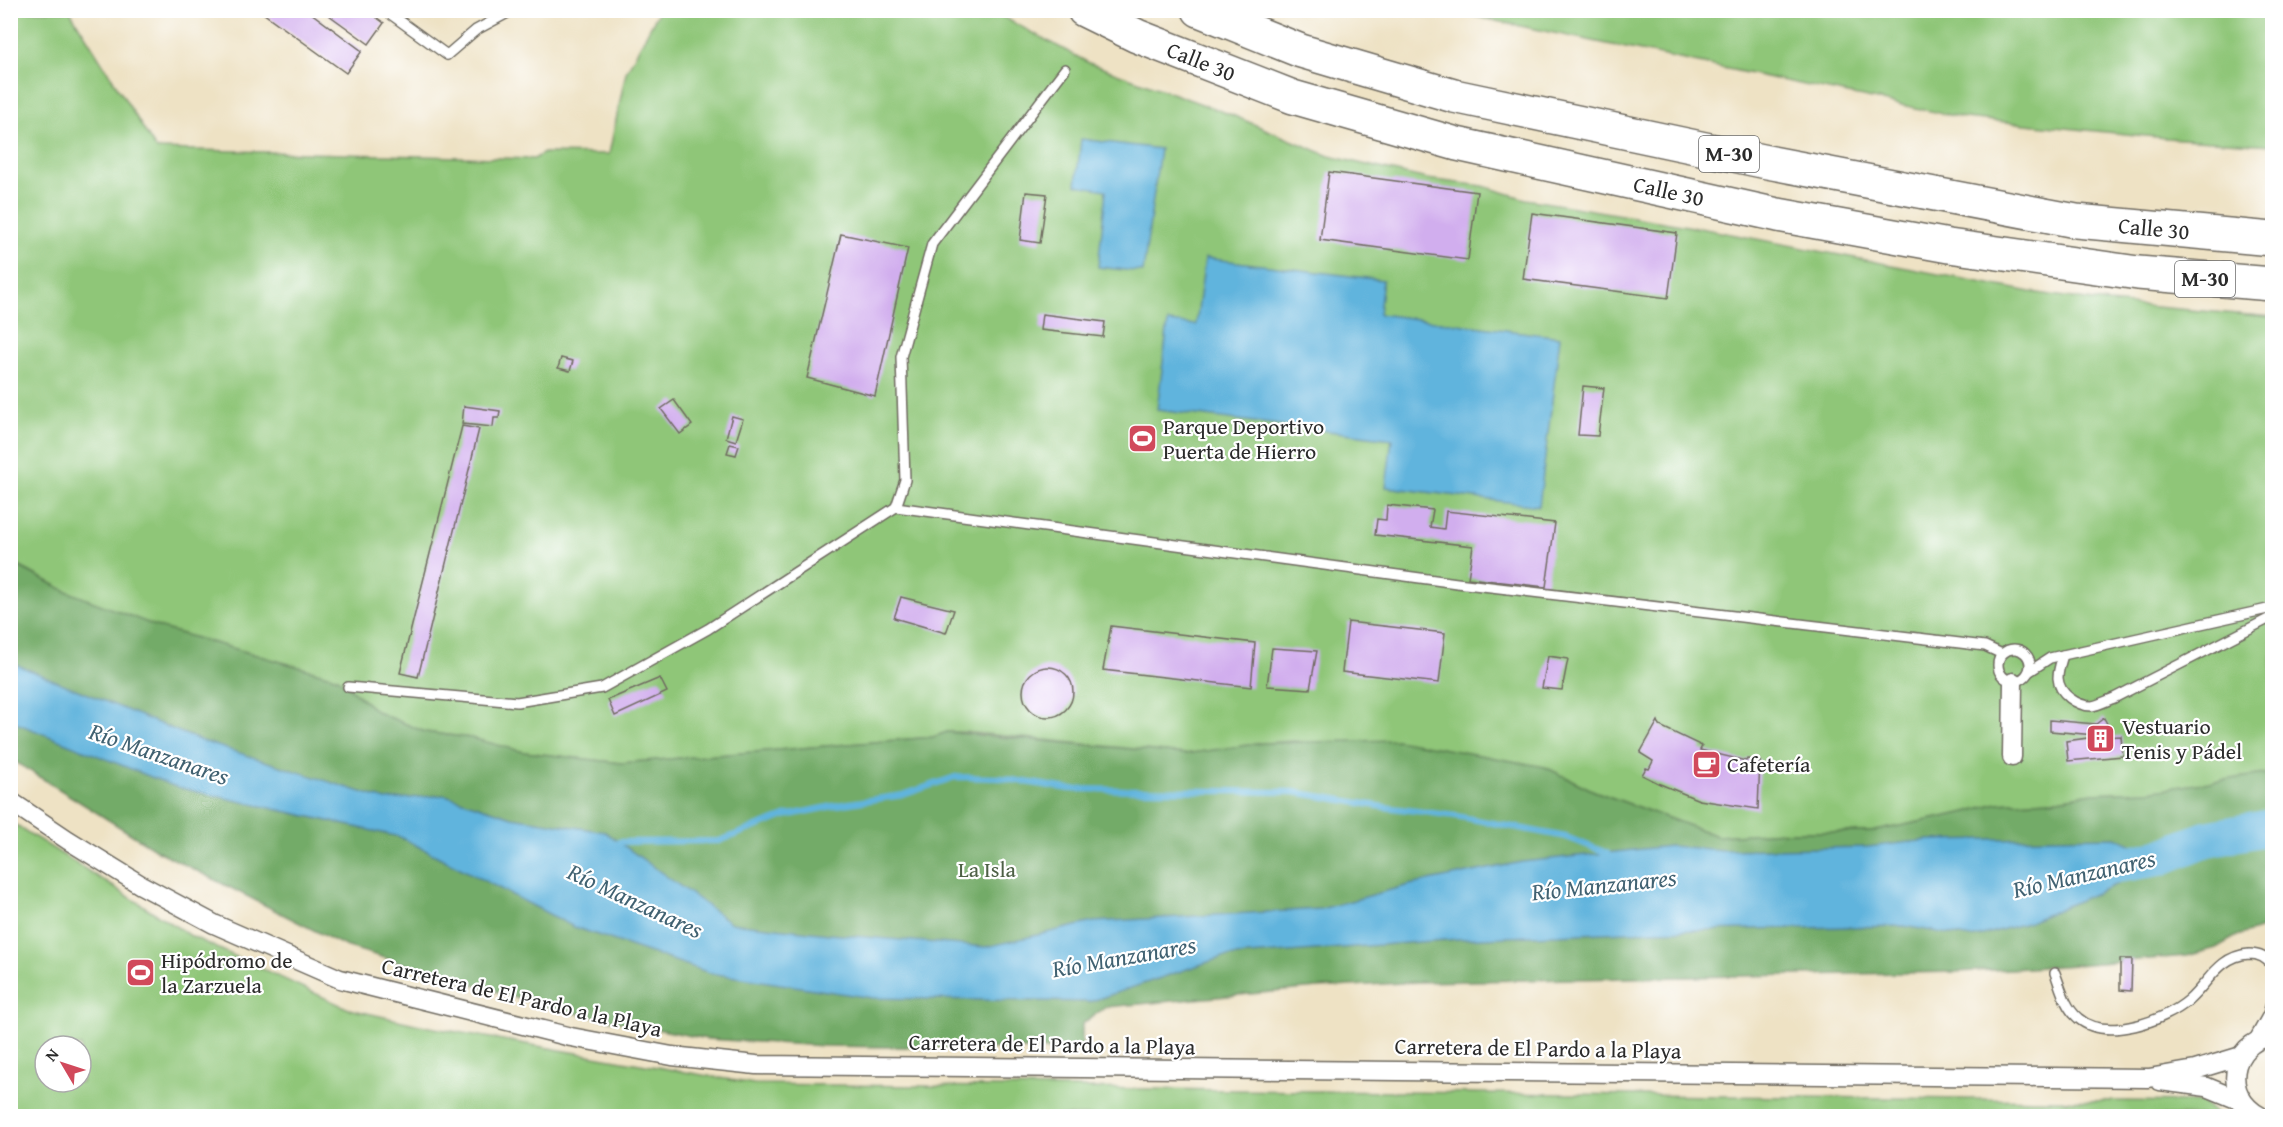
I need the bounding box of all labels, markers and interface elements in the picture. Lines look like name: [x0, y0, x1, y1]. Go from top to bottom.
street label: Calle 30: [1162, 33, 1240, 89]
road number: M-30: [1699, 136, 1759, 172]
street label: Calle 30: [1631, 168, 1707, 214]
street label: Calle 30: [2117, 209, 2191, 247]
road number: M-30: [2175, 261, 2235, 297]
place label: Parque Deportivo Puerta de Hierro: [1163, 410, 1324, 467]
sports icon: Parque Deportivo Puerta de Hierro: [1126, 423, 1158, 455]
place label: Vestuario Tenis y Pádel: [2122, 710, 2242, 767]
water label: Río Manzanares: [84, 713, 234, 794]
building icon: Vestuario Tenis y Pádel: [2085, 723, 2117, 755]
cafe icon: Cafetería: [1690, 748, 1722, 780]
place label: Cafetería: [1727, 748, 1811, 780]
water label: Río Manzanares: [2008, 840, 2159, 907]
park label: La Isla: [958, 853, 1017, 885]
water label: Río Manzanares: [561, 854, 709, 947]
water label: Río Manzanares: [1529, 859, 1678, 910]
water label: Río Manzanares: [1048, 927, 1199, 987]
place label: Hipódromo de la Zarzuela: [161, 944, 293, 1001]
street label: Carretera de El Pardo a la Playa: [379, 949, 666, 1045]
sports icon: Hipódromo de la Zarzuela: [124, 957, 156, 989]
street label: Carretera de El Pardo a la Playa: [908, 1026, 1196, 1063]
street label: Carretera de El Pardo a la Playa: [1394, 1030, 1682, 1067]
north arrow: [33, 1034, 93, 1094]
text: N: [39, 1043, 64, 1066]

